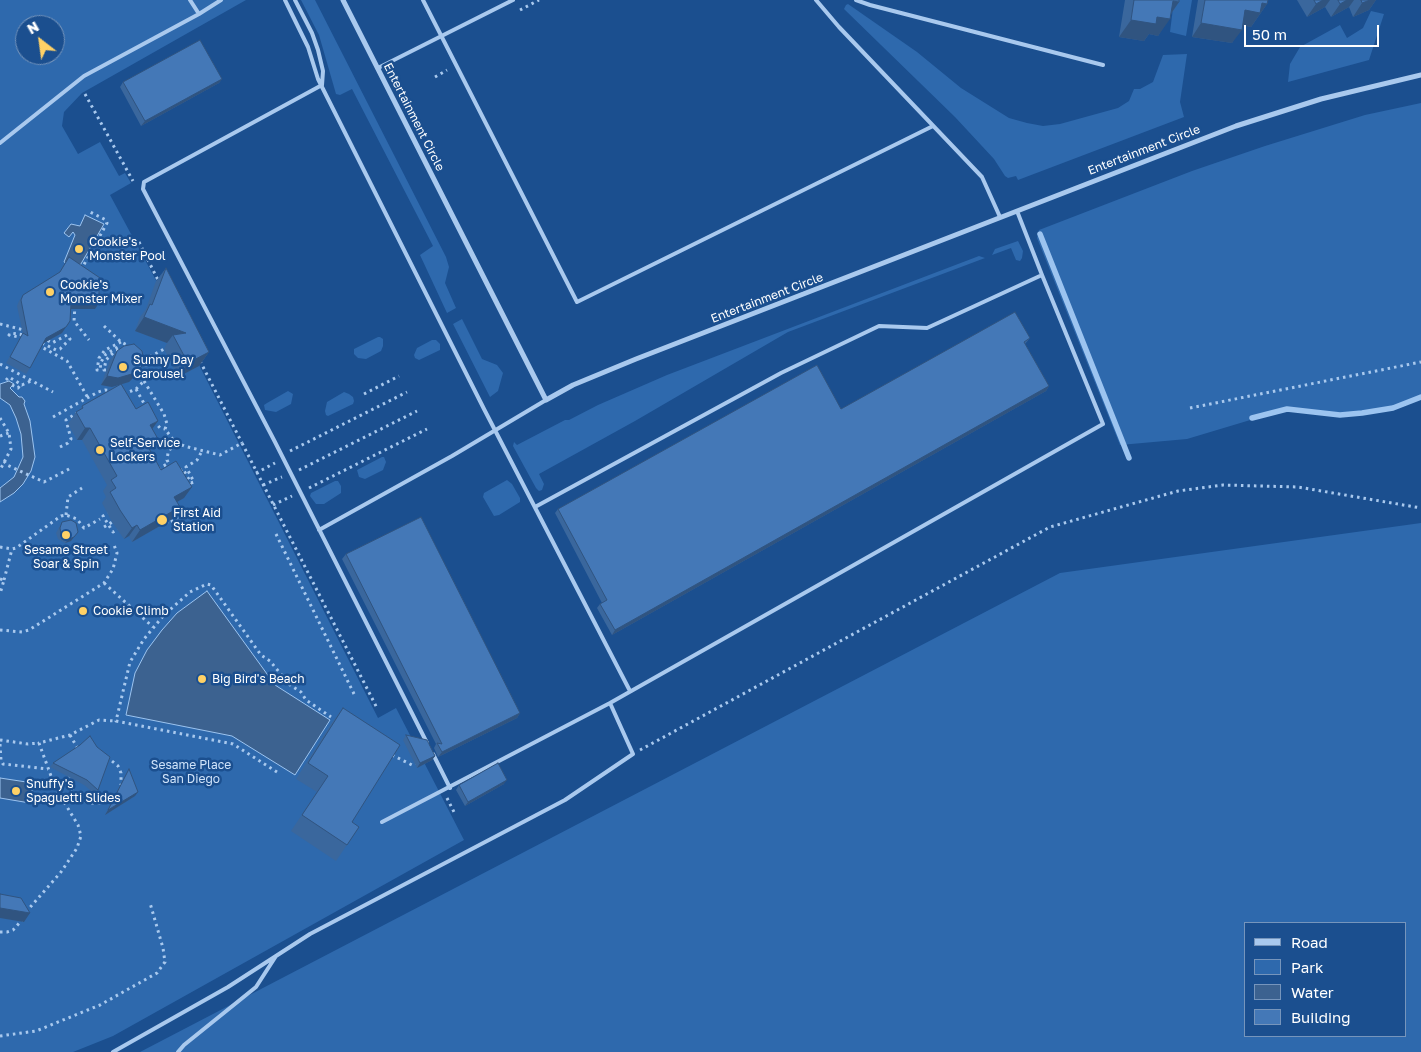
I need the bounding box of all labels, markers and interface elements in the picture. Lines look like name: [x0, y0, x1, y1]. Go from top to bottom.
north arrow: [15, 15, 65, 65]
scale bar: [1246, 15, 1381, 47]
text: N: [24, 17, 42, 37]
text: 50 m: [1252, 25, 1287, 43]
street label: Entertainment Circle: [381, 61, 447, 173]
street label: Entertainment Circle: [1086, 122, 1202, 178]
place label: Cookie's Monster Pool: [89, 235, 166, 263]
marker: Cookie's Monster Pool: [73, 243, 85, 255]
street label: Entertainment Circle: [709, 270, 825, 326]
place label: Cookie's Monster Mixer: [60, 278, 142, 306]
marker: Cookie's Monster Mixer: [44, 286, 56, 298]
place label: Sunny Day Carousel: [133, 353, 194, 381]
marker: Sunny Day Carousel: [117, 361, 129, 373]
place label: Self-Service Lockers: [110, 436, 180, 464]
marker: Self-Service Lockers: [94, 444, 106, 456]
place label: First Aid Station: [173, 506, 221, 534]
marker: First Aid Station: [155, 513, 169, 527]
marker: Sesame Street Soar & Spin: [60, 529, 72, 541]
place label: Sesame Street Soar & Spin: [24, 543, 108, 571]
place label: Cookie Climb: [93, 604, 169, 618]
marker: Cookie Climb: [77, 605, 89, 617]
place label: Big Bird's Beach: [212, 672, 305, 686]
marker: Big Bird's Beach: [196, 673, 208, 685]
park label: Sesame Place San Diego: [151, 758, 231, 786]
place label: Snuffy's Spaguetti Slides: [26, 777, 121, 805]
marker: Snuffy's Spaguetti Slides: [10, 785, 22, 797]
legend: [1244, 922, 1406, 1037]
text: Road: [1291, 933, 1328, 951]
text: Park: [1291, 958, 1323, 976]
text: Water: [1291, 983, 1334, 1001]
text: Building: [1291, 1008, 1351, 1026]

